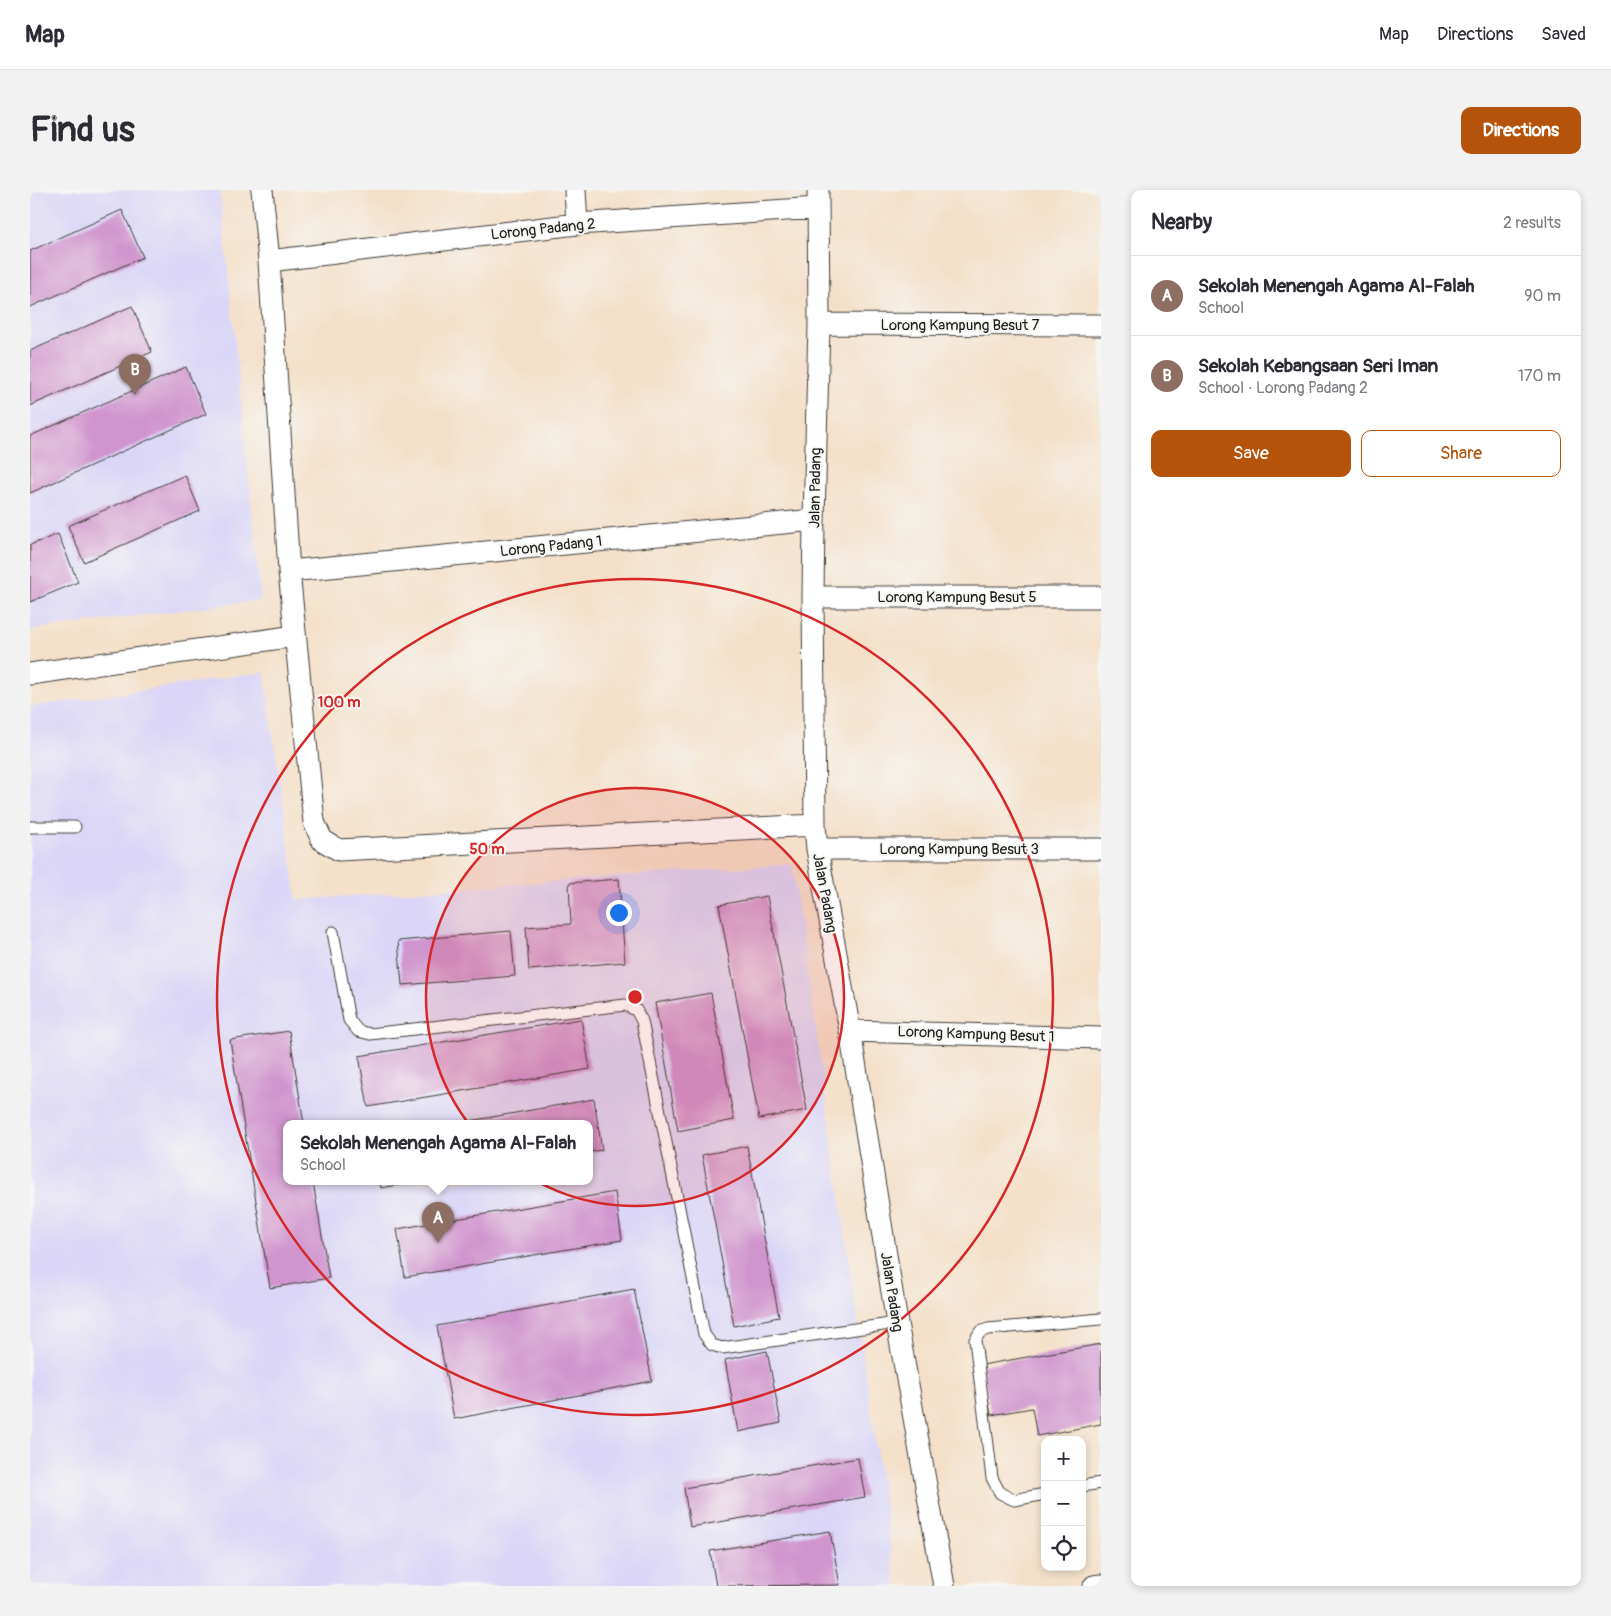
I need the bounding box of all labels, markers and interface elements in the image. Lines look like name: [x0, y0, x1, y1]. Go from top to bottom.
text: Map: [25, 20, 65, 49]
text: Map: [1379, 23, 1409, 46]
text: Directions: [1437, 23, 1513, 46]
text: Saved: [1541, 23, 1586, 46]
button: Directions: [1461, 107, 1581, 154]
text: Find us: [30, 108, 135, 152]
text: Nearby: [1151, 209, 1212, 236]
text: 2 results: [1503, 213, 1561, 233]
street label: Lorong Padang 2: [490, 215, 596, 244]
text: Sekolah Menengah Agama Al-Falah: [1198, 274, 1474, 298]
text: A: [1162, 286, 1172, 306]
text: 90 m: [1524, 286, 1561, 306]
text: School: [1198, 298, 1244, 318]
street label: Lorong Kampung Besut 7: [880, 316, 1040, 335]
pin: B: [119, 354, 151, 395]
text: Sekolah Kebangsaan Seri Iman: [1198, 354, 1438, 378]
text: B: [1162, 366, 1172, 386]
text: 170 m: [1518, 366, 1561, 386]
text: School · Lorong Padang 2: [1198, 378, 1368, 398]
button: Save: [1151, 430, 1351, 477]
button: Share: [1361, 430, 1561, 477]
street label: Jalan Padang: [805, 448, 826, 528]
street label: Lorong Padang 1: [499, 532, 603, 561]
street label: Lorong Kampung Besut 5: [877, 588, 1037, 607]
text: 100 m: [318, 693, 360, 712]
text: 50 m: [470, 840, 504, 859]
street label: Lorong Kampung Besut 3: [879, 840, 1039, 859]
street label: Jalan Padang: [808, 852, 841, 934]
your location: [606, 900, 632, 926]
centre of rings: [626, 988, 644, 1006]
street label: Lorong Kampung Besut 1: [897, 1022, 1055, 1047]
popup: [283, 1120, 593, 1185]
text: Sekolah Menengah Agama Al-Falah: [300, 1131, 576, 1155]
text: School: [300, 1155, 346, 1175]
pin: A: [422, 1202, 454, 1243]
street label: Jalan Padang: [876, 1251, 907, 1333]
map controls: [1041, 1436, 1086, 1571]
button: +: [1041, 1436, 1086, 1481]
button: −: [1041, 1481, 1086, 1526]
button: locate: [1041, 1526, 1086, 1571]

